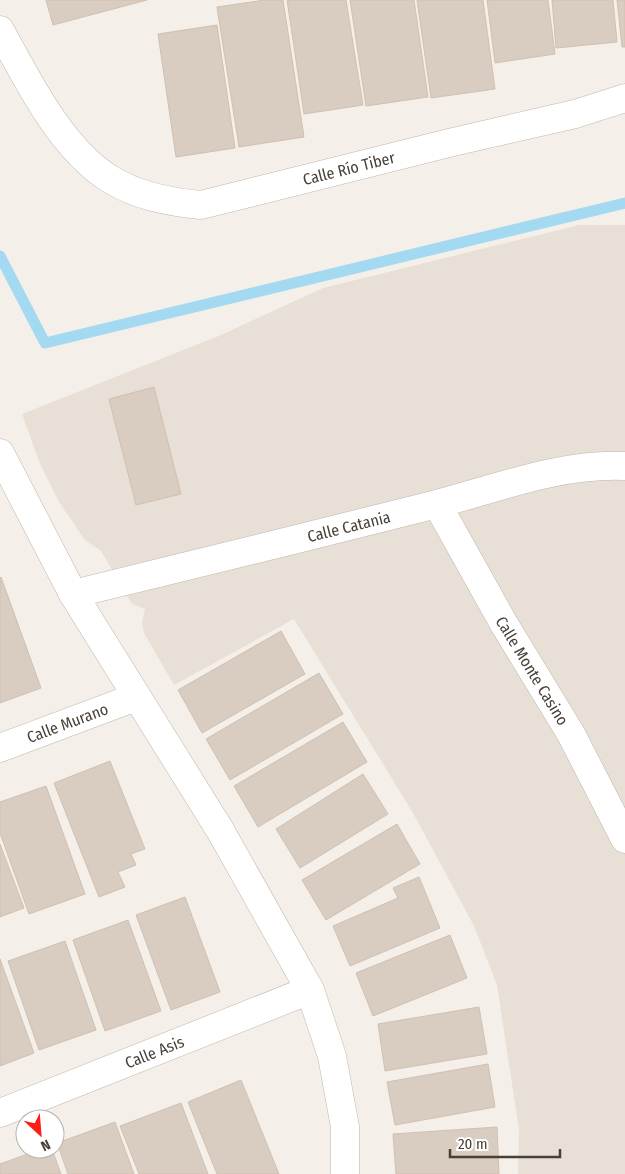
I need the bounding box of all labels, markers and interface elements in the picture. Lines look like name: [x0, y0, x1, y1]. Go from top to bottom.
street label: Calle Río Tiber: [301, 148, 397, 189]
street label: Calle Catania: [305, 507, 393, 546]
street label: Calle Monte Casino: [492, 613, 572, 729]
street label: Calle Murano: [24, 699, 111, 747]
street label: Calle Asis: [122, 1032, 187, 1072]
north arrow: [15, 1109, 65, 1159]
scale bar: [450, 1126, 560, 1158]
text: 20 m: [458, 1135, 488, 1153]
text: N: [38, 1136, 53, 1155]

